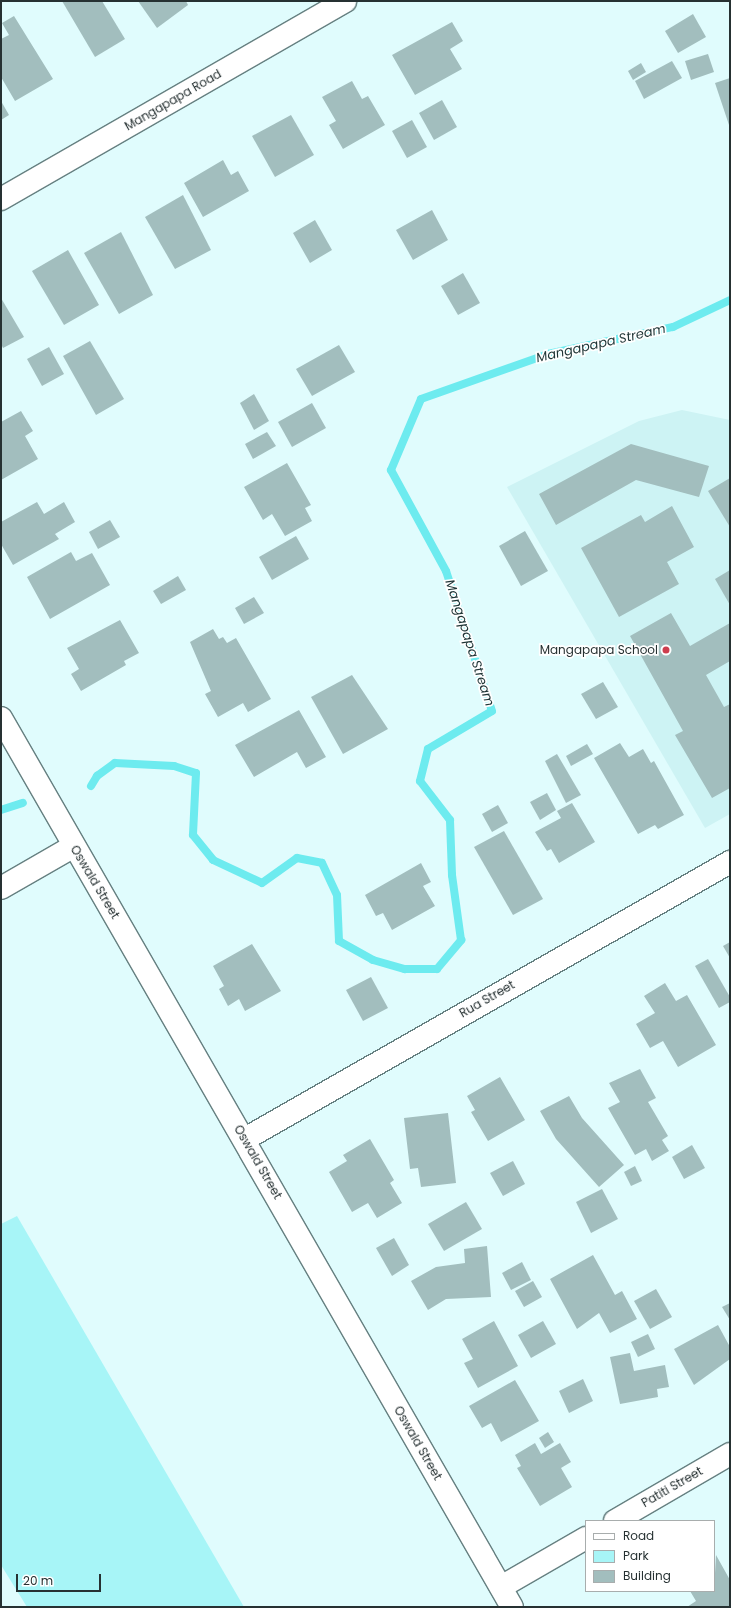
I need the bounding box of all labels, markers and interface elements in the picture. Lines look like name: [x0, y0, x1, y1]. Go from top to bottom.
street label: Mangapapa Road: [122, 66, 224, 134]
water label: Mangapapa Stream: [535, 322, 667, 366]
water label: Mangapapa Stream: [441, 578, 497, 708]
place label: Mangapapa School: [540, 643, 658, 657]
marker: Mangapapa School: [661, 645, 671, 655]
street label: Oswald Street: [67, 843, 123, 921]
street label: Rua Street: [457, 977, 517, 1021]
street label: Oswald Street: [231, 1122, 285, 1202]
street label: Oswald Street: [391, 1403, 445, 1483]
street label: Patiti Street: [639, 1464, 705, 1510]
legend: [585, 1520, 715, 1592]
text: Road: [623, 1527, 654, 1544]
text: Park: [623, 1547, 649, 1564]
scale bar: [18, 1566, 103, 1592]
text: Building: [623, 1567, 671, 1584]
text: 20 m: [23, 1572, 53, 1589]

